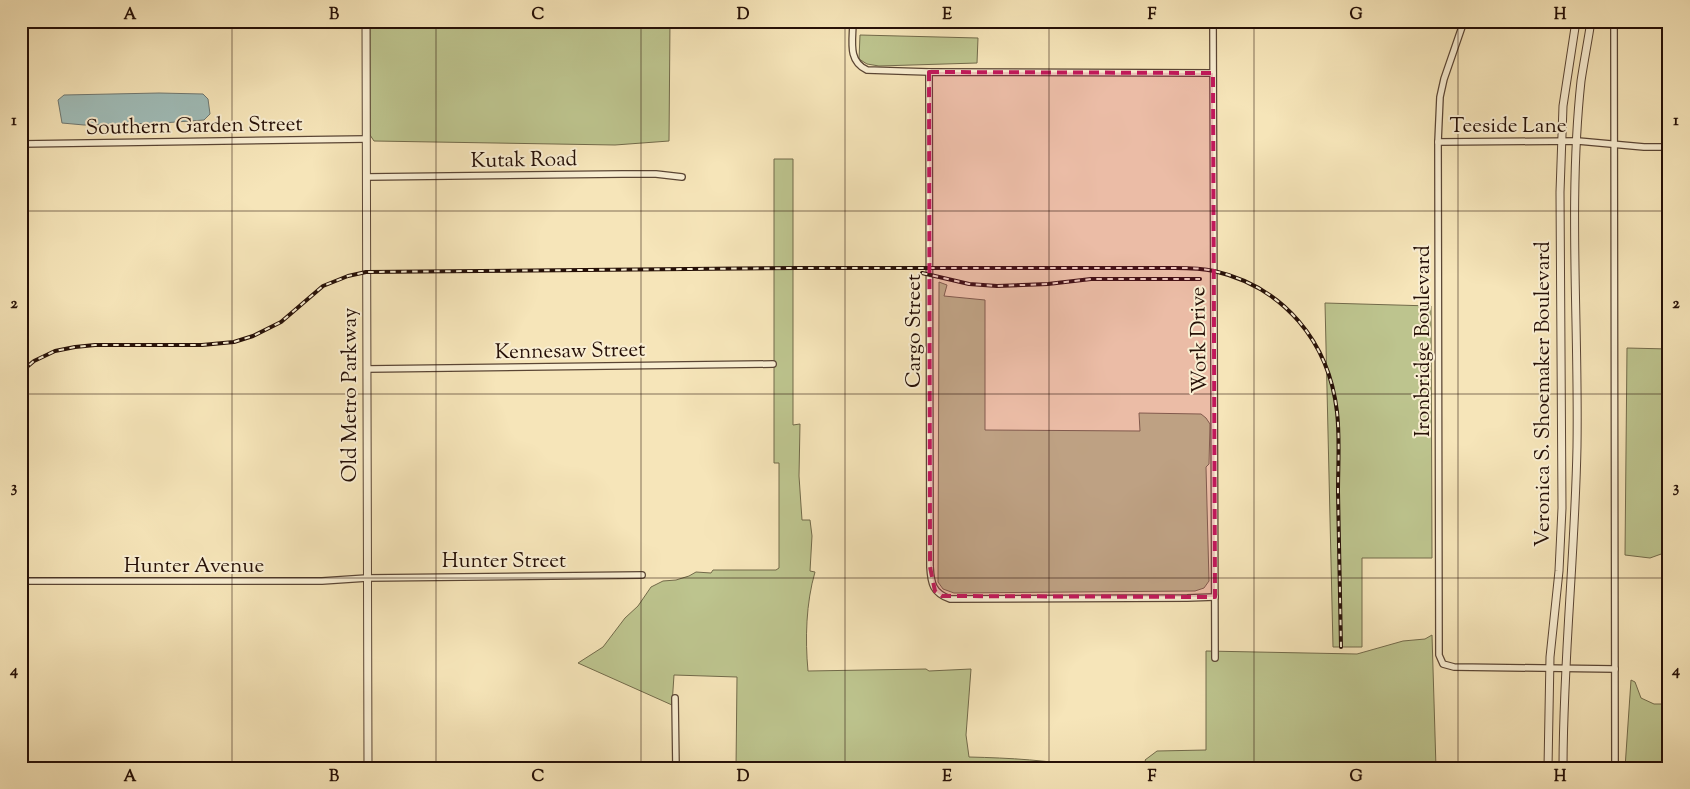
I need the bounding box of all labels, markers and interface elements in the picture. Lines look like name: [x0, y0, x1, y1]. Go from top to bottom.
text: A: [124, 4, 137, 27]
text: B: [329, 4, 339, 27]
text: C: [532, 4, 545, 27]
text: D: [737, 4, 750, 27]
text: E: [942, 4, 952, 27]
text: F: [1148, 4, 1157, 27]
text: G: [1349, 4, 1363, 27]
text: H: [1554, 4, 1567, 27]
text: 1: [11, 110, 17, 133]
street label: Southern Garden Street: [85, 110, 303, 144]
text: 1: [1673, 110, 1679, 133]
street label: Teeside Lane: [1450, 112, 1566, 142]
street label: Kutak Road: [470, 145, 578, 177]
street label: Veronica S. Shoemaker Boulevard: [1529, 241, 1559, 547]
street label: Ironbridge Boulevard: [1409, 245, 1439, 437]
street label: Cargo Street: [900, 274, 930, 388]
street label: Work Drive: [1184, 286, 1216, 394]
text: 2: [10, 293, 18, 316]
text: 2: [1672, 293, 1680, 316]
street label: Old Metro Parkway: [336, 307, 366, 482]
street label: Kennesaw Street: [495, 336, 646, 368]
text: 3: [11, 477, 18, 500]
text: 3: [1673, 477, 1680, 500]
street label: Hunter Street: [442, 547, 566, 577]
street label: Hunter Avenue: [124, 552, 264, 582]
text: 4: [9, 660, 18, 683]
text: 4: [1671, 660, 1680, 683]
text: A: [124, 766, 137, 789]
text: B: [329, 766, 339, 789]
text: C: [532, 766, 545, 789]
text: D: [737, 766, 750, 789]
text: E: [942, 766, 952, 789]
text: F: [1148, 766, 1157, 789]
text: G: [1349, 766, 1363, 789]
text: H: [1554, 766, 1567, 789]

